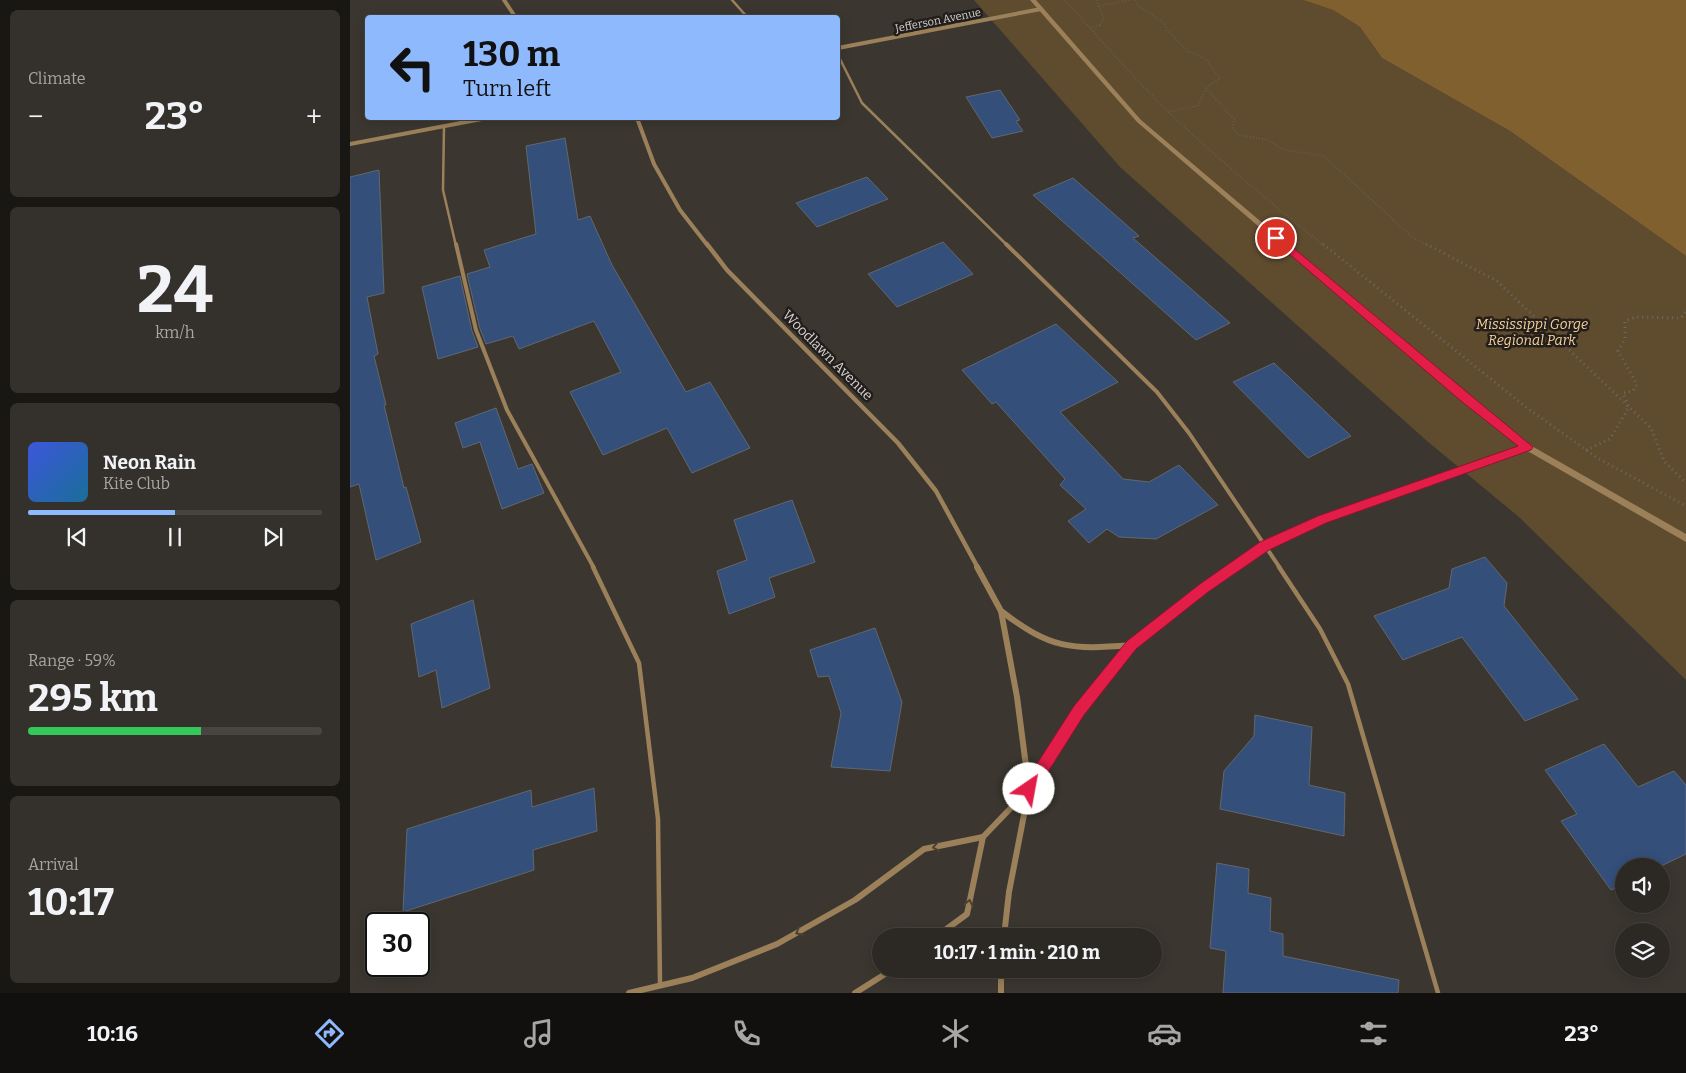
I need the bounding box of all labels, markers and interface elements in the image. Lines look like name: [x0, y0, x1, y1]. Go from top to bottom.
street label: Jefferson Avenue: [893, 6, 982, 35]
text: 130 m: [463, 33, 560, 75]
icon: left: [380, 35, 445, 100]
text: Climate: [28, 69, 86, 88]
text: Turn left: [463, 75, 551, 102]
text: 23°: [145, 93, 205, 139]
text: −: [28, 100, 43, 133]
text: +: [306, 100, 322, 133]
pin: [1255, 217, 1297, 259]
icon: arrive: [1262, 224, 1290, 252]
text: 24: [137, 251, 213, 329]
street label: Woodlawn Avenue: [779, 307, 876, 404]
park label: Mississippi Gorge Regional Park: [1476, 316, 1588, 349]
text: km/h: [155, 323, 195, 342]
text: Neon Rain: [103, 451, 196, 474]
text: Kite Club: [103, 474, 170, 493]
icon: previous: [63, 523, 91, 551]
icon: pause: [161, 523, 189, 551]
icon: next: [259, 523, 287, 551]
text: Range · 59%: [28, 651, 116, 670]
text: 295 km: [28, 675, 158, 721]
position arrow: [1002, 762, 1054, 814]
one-way arrow: [931, 841, 940, 851]
text: Arrival: [28, 855, 79, 874]
map controls: [1615, 858, 1670, 978]
button: sound: [1615, 858, 1670, 913]
text: 10:17: [28, 879, 114, 925]
one-way arrow: [964, 898, 974, 907]
speed limit sign: 30: [365, 912, 430, 977]
button: layers: [1615, 923, 1670, 978]
one-way arrow: [795, 926, 804, 936]
text: 10:17 · 1 min · 210 m: [934, 941, 1100, 964]
icon: directions: [312, 1016, 347, 1051]
icon: music: [521, 1016, 556, 1051]
icon: phone: [729, 1016, 764, 1051]
icon: climate: [938, 1016, 973, 1051]
icon: car: [1147, 1016, 1182, 1051]
icon: filters: [1356, 1016, 1391, 1051]
text: 10:16: [87, 1020, 138, 1047]
text: 23°: [1564, 1020, 1599, 1047]

